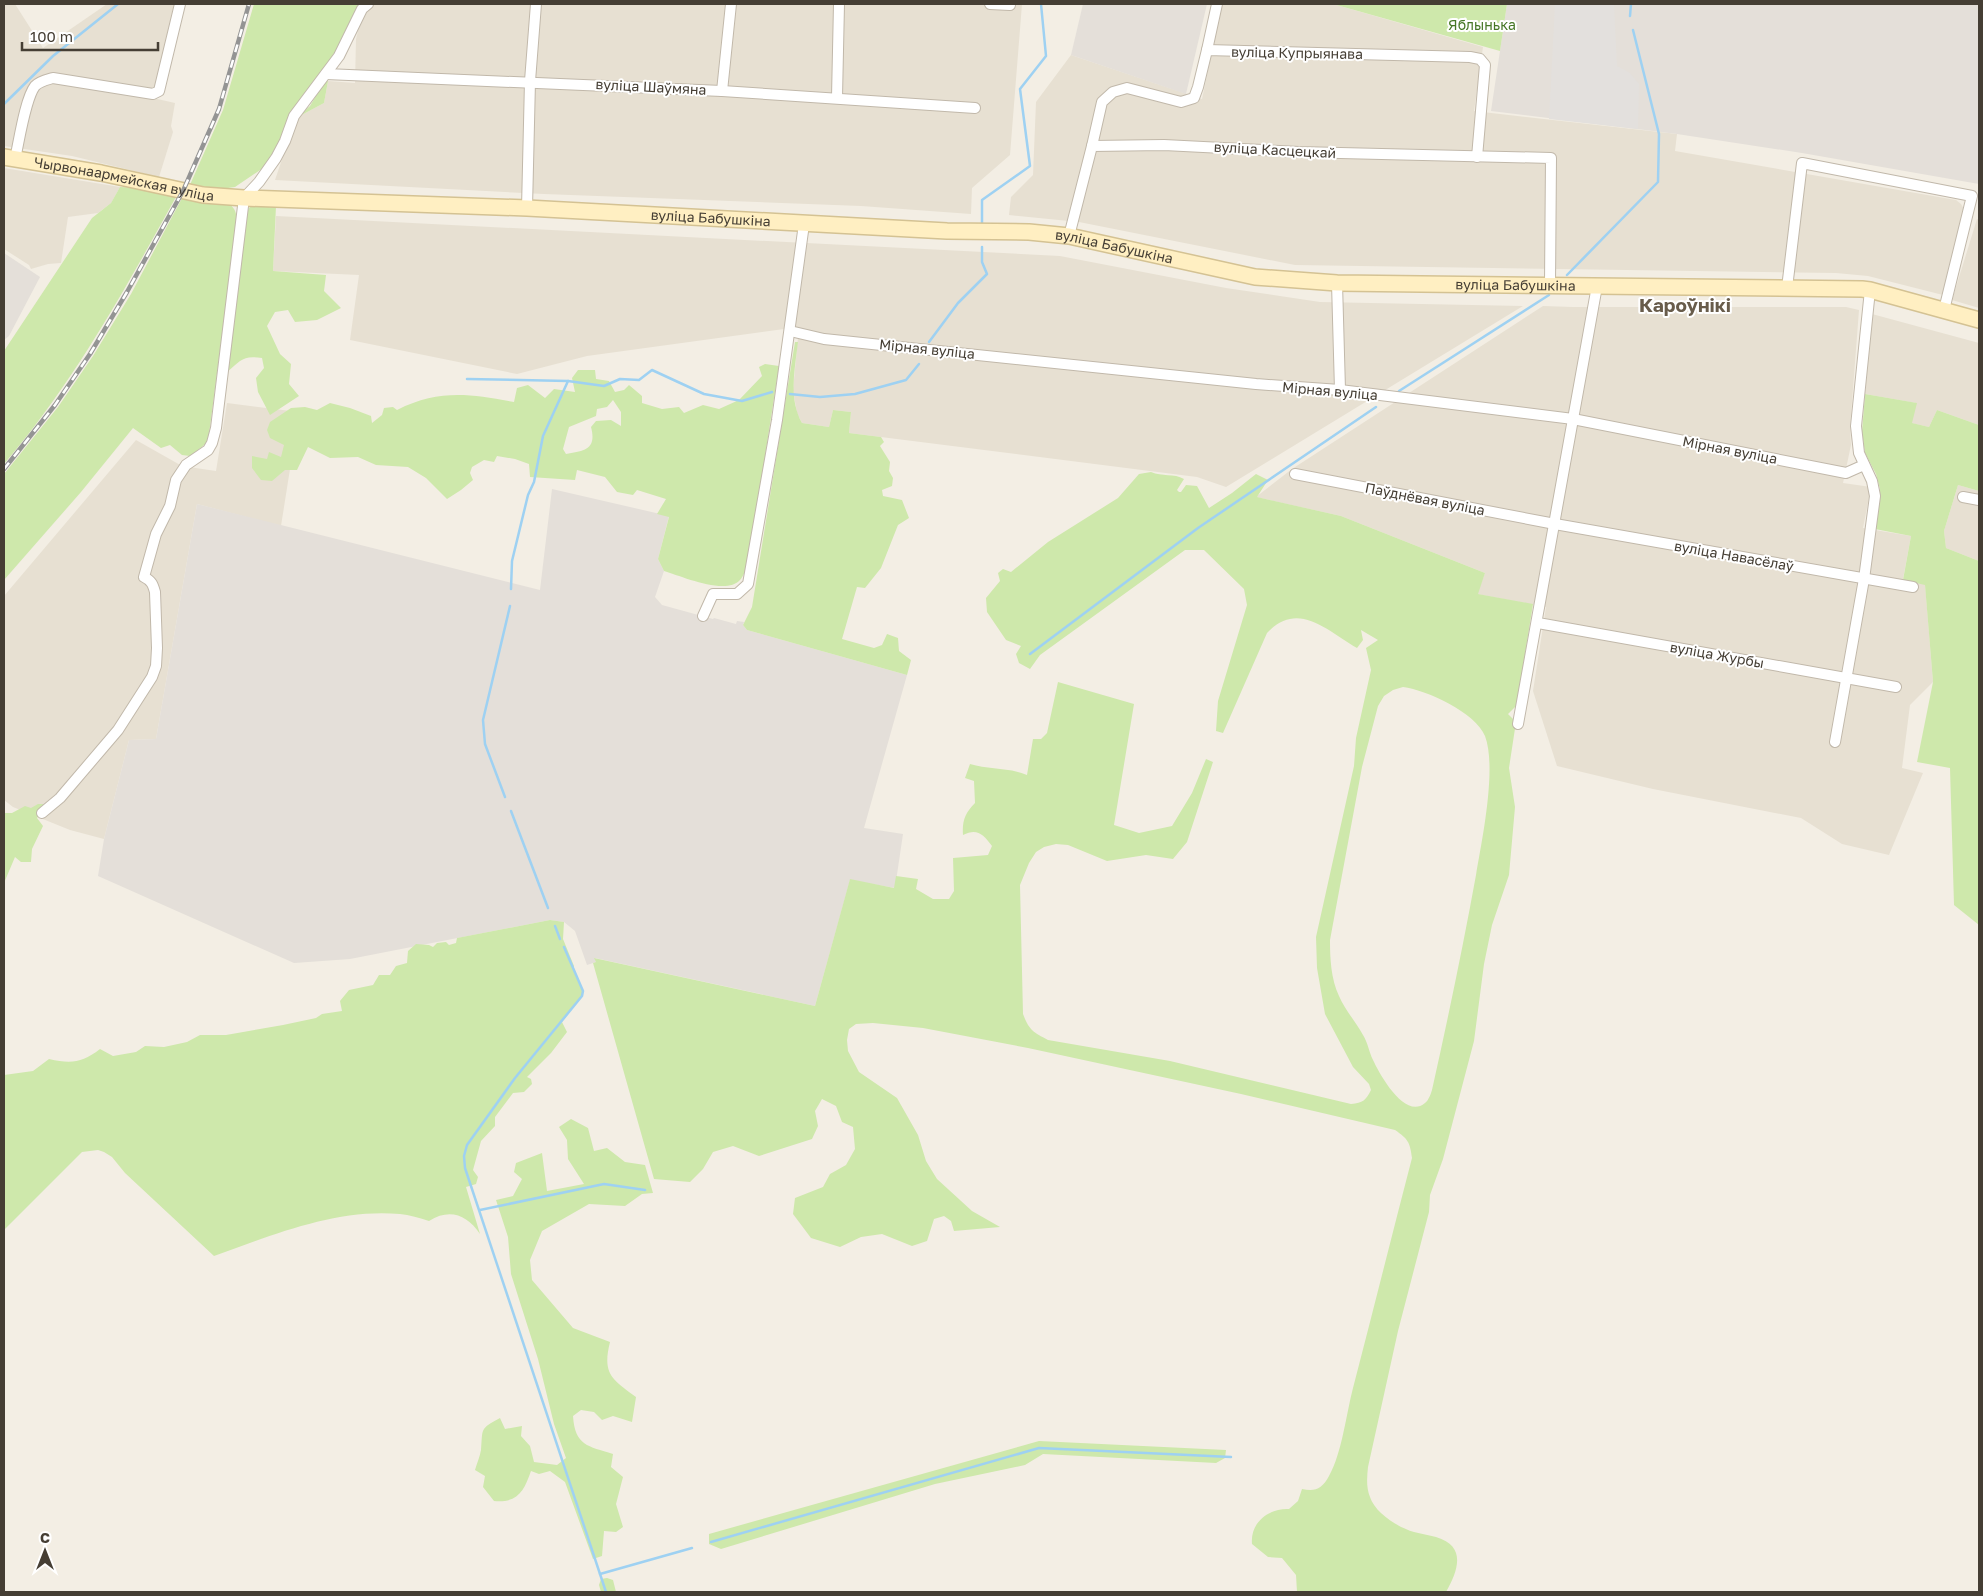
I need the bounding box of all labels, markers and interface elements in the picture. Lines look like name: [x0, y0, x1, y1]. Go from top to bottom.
park label: Яблынька: [1448, 16, 1516, 33]
scale bar: [22, 20, 159, 52]
text: 100 m: [30, 27, 73, 45]
street label: вуліца Купрыянава: [1231, 43, 1363, 62]
street label: вуліца Шаўмяна: [595, 75, 707, 98]
street label: вуліца Касцецкай: [1213, 138, 1337, 161]
street label: Чырвонаармейская вуліца: [33, 153, 215, 204]
street label: вуліца Бабушкіна: [650, 206, 771, 229]
street label: вуліца Бабушкіна: [1054, 226, 1175, 267]
street label: вуліца Бабушкіна: [1455, 275, 1576, 294]
district label: Кароўнікі: [1639, 293, 1731, 316]
street label: Мірная вуліца: [878, 335, 976, 362]
street label: Мірная вуліца: [1281, 378, 1379, 403]
street label: Мірная вуліца: [1681, 432, 1779, 467]
street label: Паўднёвая вуліца: [1364, 479, 1487, 518]
street label: вуліца Навасёлаў: [1673, 537, 1795, 574]
street label: вуліца Журбы: [1669, 638, 1765, 671]
north arrow: [20, 1526, 70, 1576]
text: С: [40, 1529, 50, 1546]

